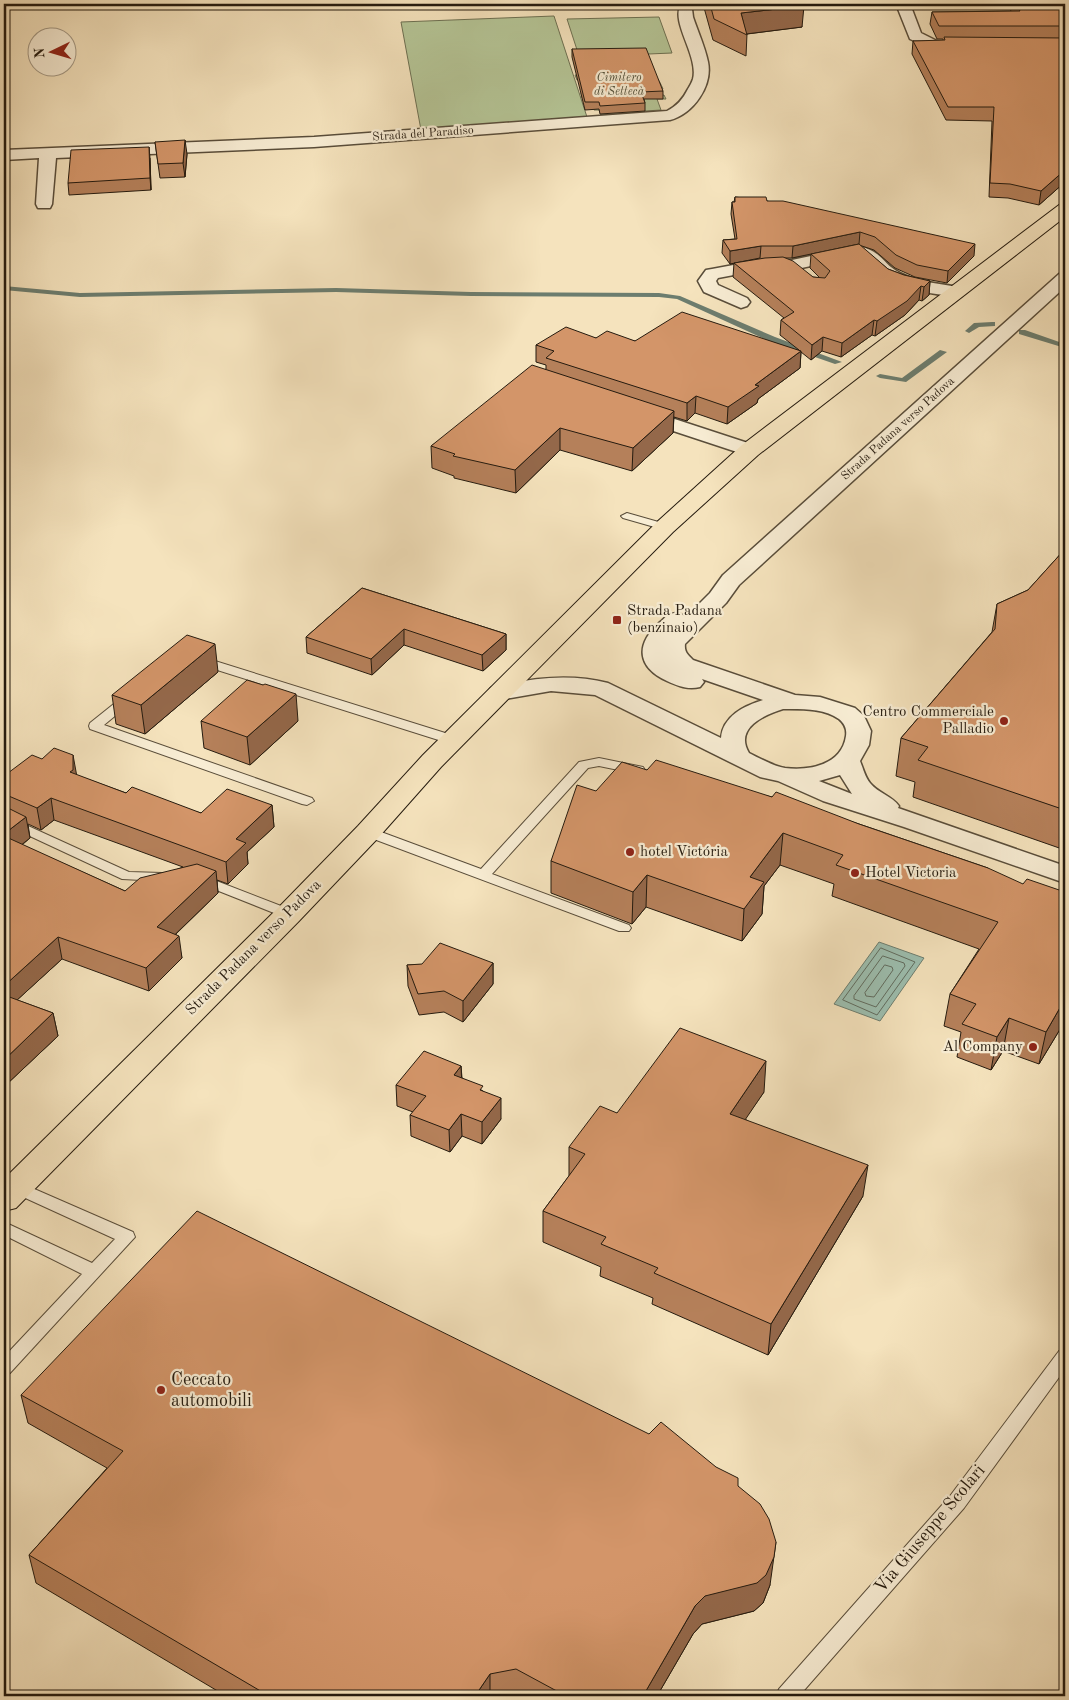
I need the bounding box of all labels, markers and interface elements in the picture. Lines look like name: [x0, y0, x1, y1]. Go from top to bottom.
north arrow: [28, 28, 78, 78]
text: N: [33, 47, 47, 59]
park label: Cimitero di Settecà: [594, 72, 645, 98]
street label: Strada del Paradiso: [372, 124, 474, 144]
street label: Strada Padana verso Padova: [839, 375, 957, 483]
place label: Strada Padana (benzinaio): [627, 604, 723, 636]
marker: Strada Padana (benzinaio): [611, 614, 623, 626]
place label: Centro Commerciale Palladio: [863, 705, 994, 737]
marker: Centro Commerciale Palladio: [998, 715, 1010, 727]
place label: hotel Victória: [640, 845, 728, 860]
marker: hotel Victória: [624, 846, 636, 858]
place label: Hotel Victoria: [865, 866, 957, 881]
marker: Hotel Victoria: [849, 867, 861, 879]
street label: Strada Padana verso Padova: [184, 877, 325, 1018]
place label: Al Company: [943, 1040, 1023, 1055]
marker: Al Company: [1027, 1041, 1039, 1053]
place label: Ceccato automobili: [171, 1371, 252, 1410]
marker: Ceccato automobili: [155, 1384, 167, 1396]
street label: Via Giuseppe Scolari: [871, 1461, 989, 1597]

